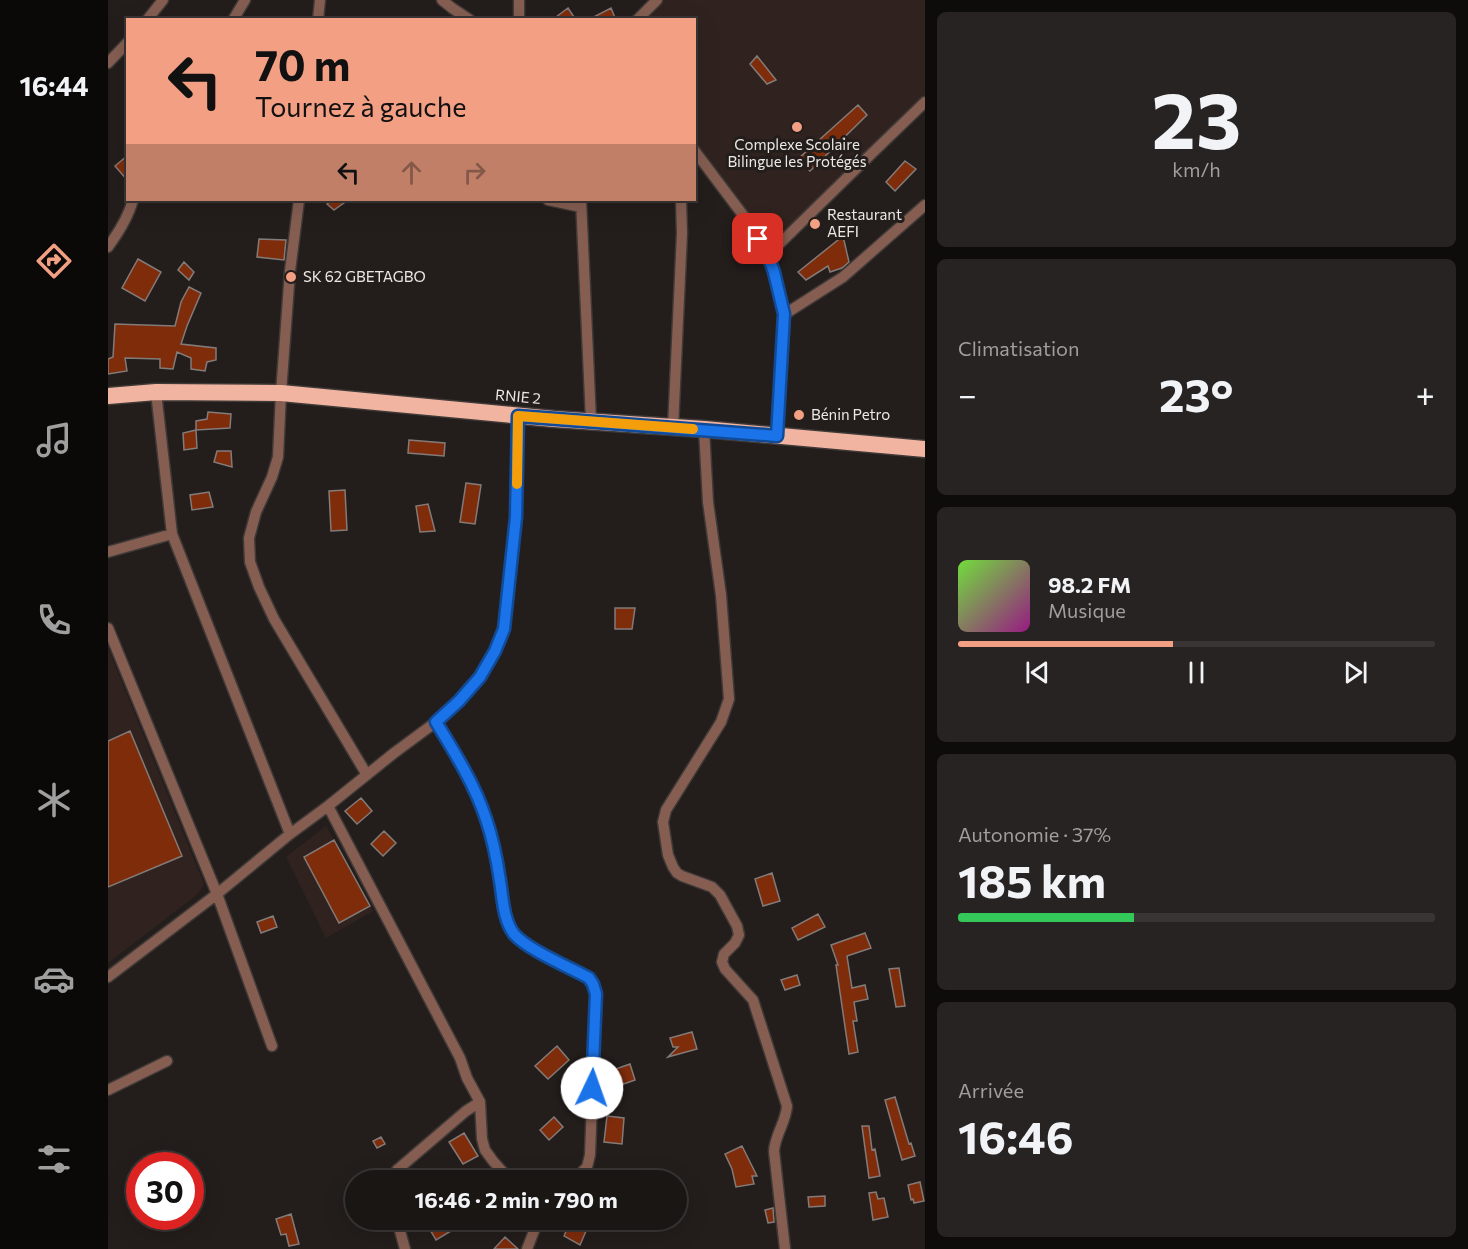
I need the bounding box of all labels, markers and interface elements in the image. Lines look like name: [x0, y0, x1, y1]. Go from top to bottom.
text: 70 m: [255, 38, 350, 90]
icon: left: [156, 42, 234, 120]
text: 16:44: [19, 69, 89, 102]
text: 23: [1152, 70, 1241, 165]
text: Tournez à gauche: [255, 90, 466, 123]
marker: Complexe Scolaire Bilingue les Protégés: [790, 120, 804, 134]
place label: Complexe Scolaire Bilingue les Protégés: [727, 135, 867, 170]
icon: left: [332, 156, 365, 189]
icon: ahead: [395, 156, 428, 189]
icon: right: [458, 156, 491, 189]
text: km/h: [1172, 157, 1221, 181]
place label: Restaurant AEFI: [827, 205, 902, 240]
pin: [732, 213, 783, 264]
marker: Restaurant AEFI: [808, 217, 822, 231]
icon: arrive: [741, 222, 774, 255]
icon: directions: [33, 240, 75, 282]
place label: SK 62 GBETAGBO: [303, 267, 426, 285]
marker: SK 62 GBETAGBO: [284, 270, 298, 284]
text: Climatisation: [958, 336, 1079, 360]
text: 23°: [1159, 366, 1233, 421]
text: −: [958, 373, 977, 414]
text: +: [1416, 373, 1435, 414]
street label: RNIE 2: [495, 385, 542, 407]
place label: Bénin Petro: [811, 405, 890, 423]
marker: Bénin Petro: [792, 408, 806, 422]
icon: music: [33, 419, 75, 461]
text: 98.2 FM: [1048, 571, 1131, 598]
text: Musique: [1048, 598, 1126, 622]
icon: phone: [33, 599, 75, 641]
icon: previous: [1021, 656, 1054, 689]
icon: pause: [1180, 656, 1213, 689]
icon: next: [1339, 656, 1372, 689]
icon: climate: [33, 779, 75, 821]
text: Autonomie · 37%: [958, 822, 1111, 846]
text: 185 km: [958, 852, 1106, 907]
icon: car: [33, 958, 75, 1000]
position arrow: [560, 1056, 624, 1120]
text: Arrivée: [958, 1078, 1024, 1102]
text: 16:46: [958, 1108, 1073, 1163]
icon: filters: [33, 1138, 75, 1180]
speed limit sign: 30: [126, 1152, 204, 1230]
text: 16:46 · 2 min · 790 m: [414, 1186, 618, 1213]

